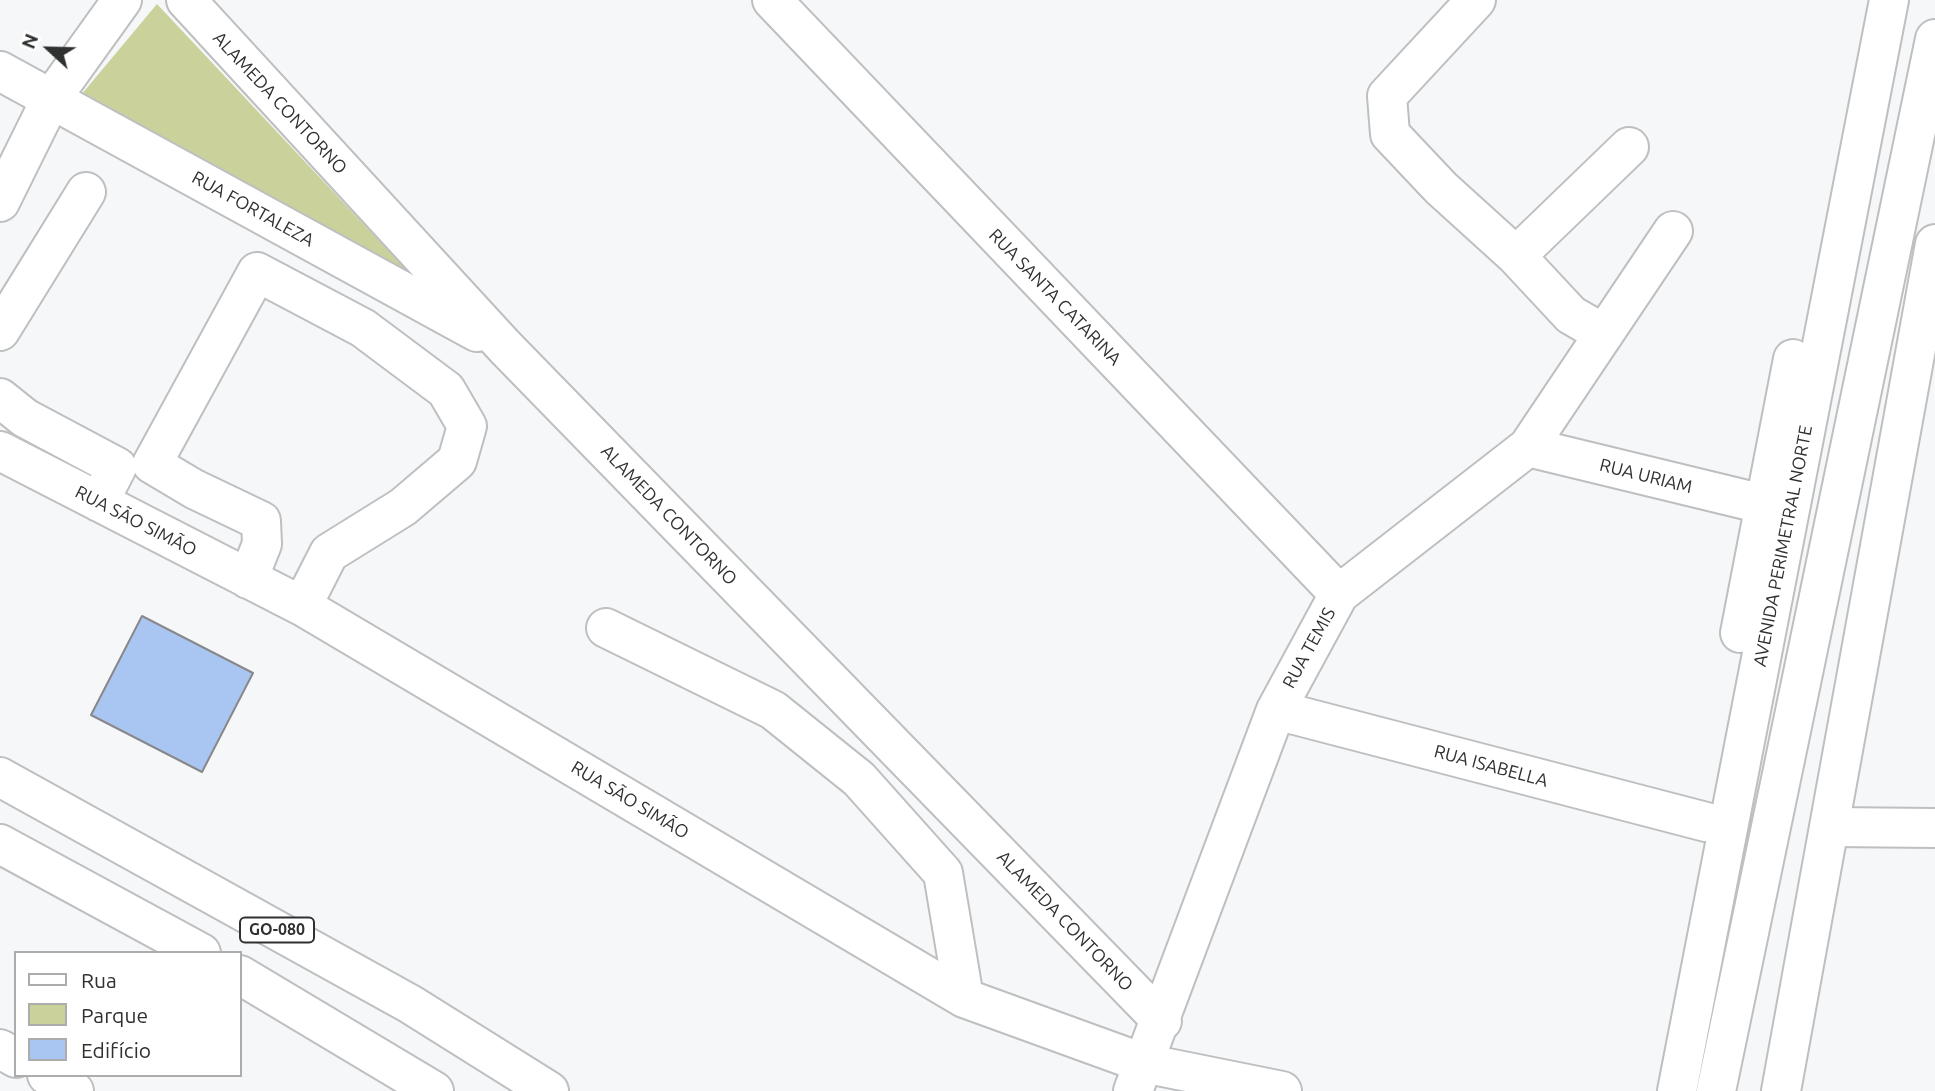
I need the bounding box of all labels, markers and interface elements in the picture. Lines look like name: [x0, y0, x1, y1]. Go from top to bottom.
north arrow: [14, 14, 84, 84]
street label: ALAMEDA CONTORNO: [208, 27, 352, 179]
text: N: [17, 30, 42, 52]
street label: RUA FORTALEZA: [188, 167, 318, 251]
street label: RUA SANTA CATARINA: [984, 224, 1126, 370]
street label: AVENIDA PERIMETRAL NORTE: [1749, 423, 1817, 669]
street label: ALAMEDA CONTORNO: [596, 440, 742, 590]
street label: RUA URIAM: [1597, 454, 1695, 498]
street label: RUA SÃO SIMÃO: [72, 481, 200, 561]
street label: RUA TEMIS: [1278, 604, 1340, 692]
street label: RUA ISABELLA: [1432, 740, 1550, 792]
street label: RUA SÃO SIMÃO: [567, 756, 693, 844]
street label: ALAMEDA CONTORNO: [992, 846, 1138, 996]
road number: GO-080: [240, 918, 314, 942]
legend: [14, 951, 242, 1077]
text: Rua: [81, 968, 117, 992]
text: Parque: [81, 1003, 148, 1027]
text: Edifício: [81, 1038, 151, 1062]

